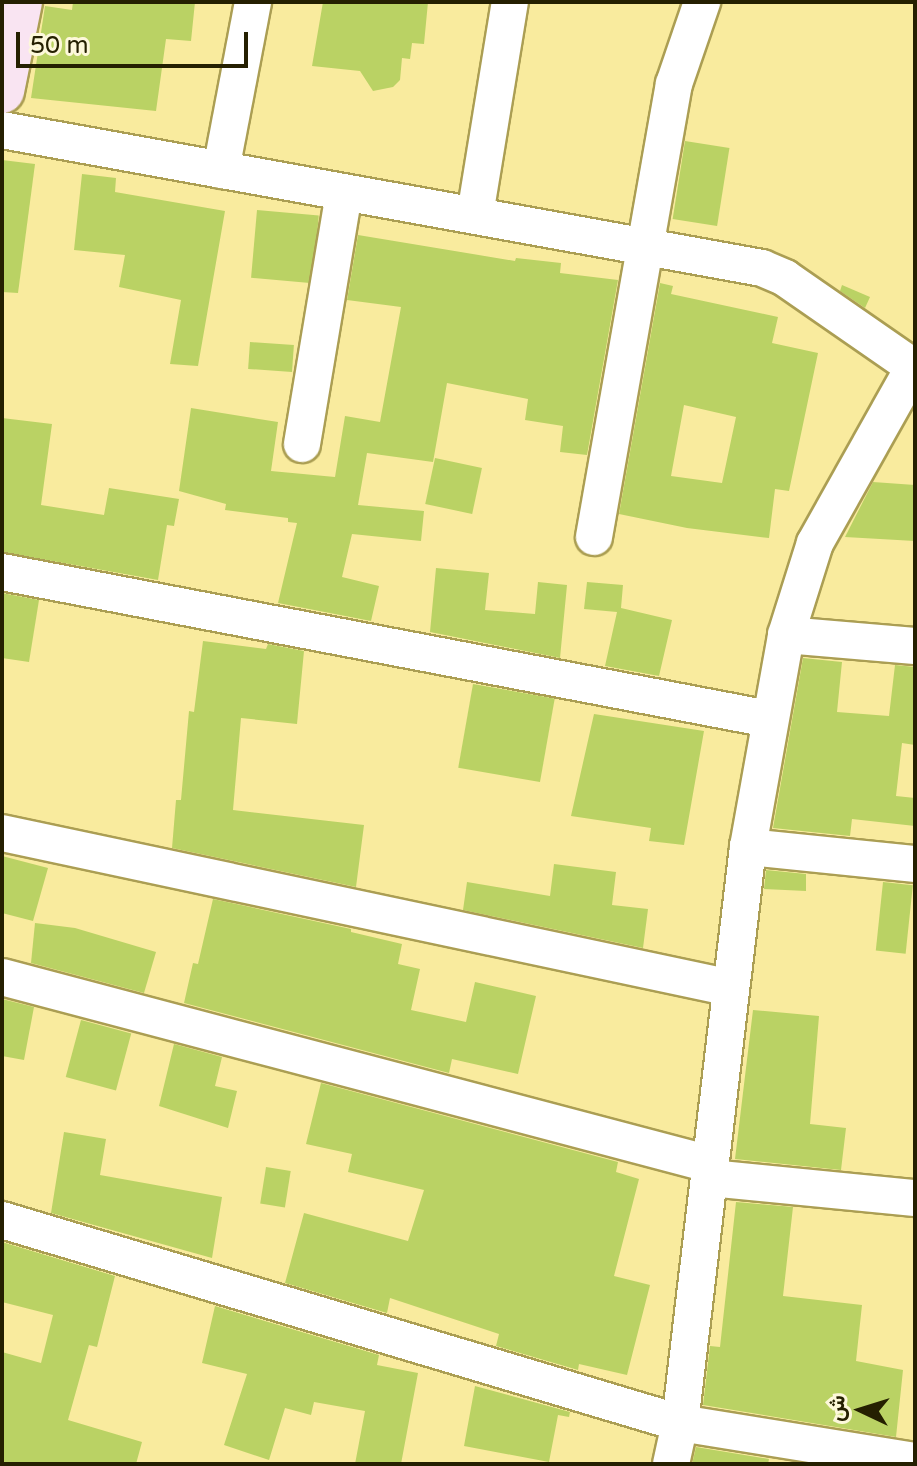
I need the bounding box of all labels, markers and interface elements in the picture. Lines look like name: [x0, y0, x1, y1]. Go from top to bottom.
scale bar: [20, 16, 252, 66]
text: 50 m: [30, 31, 88, 60]
north arrow: [821, 1370, 901, 1450]
text: ش: [823, 1394, 851, 1422]

